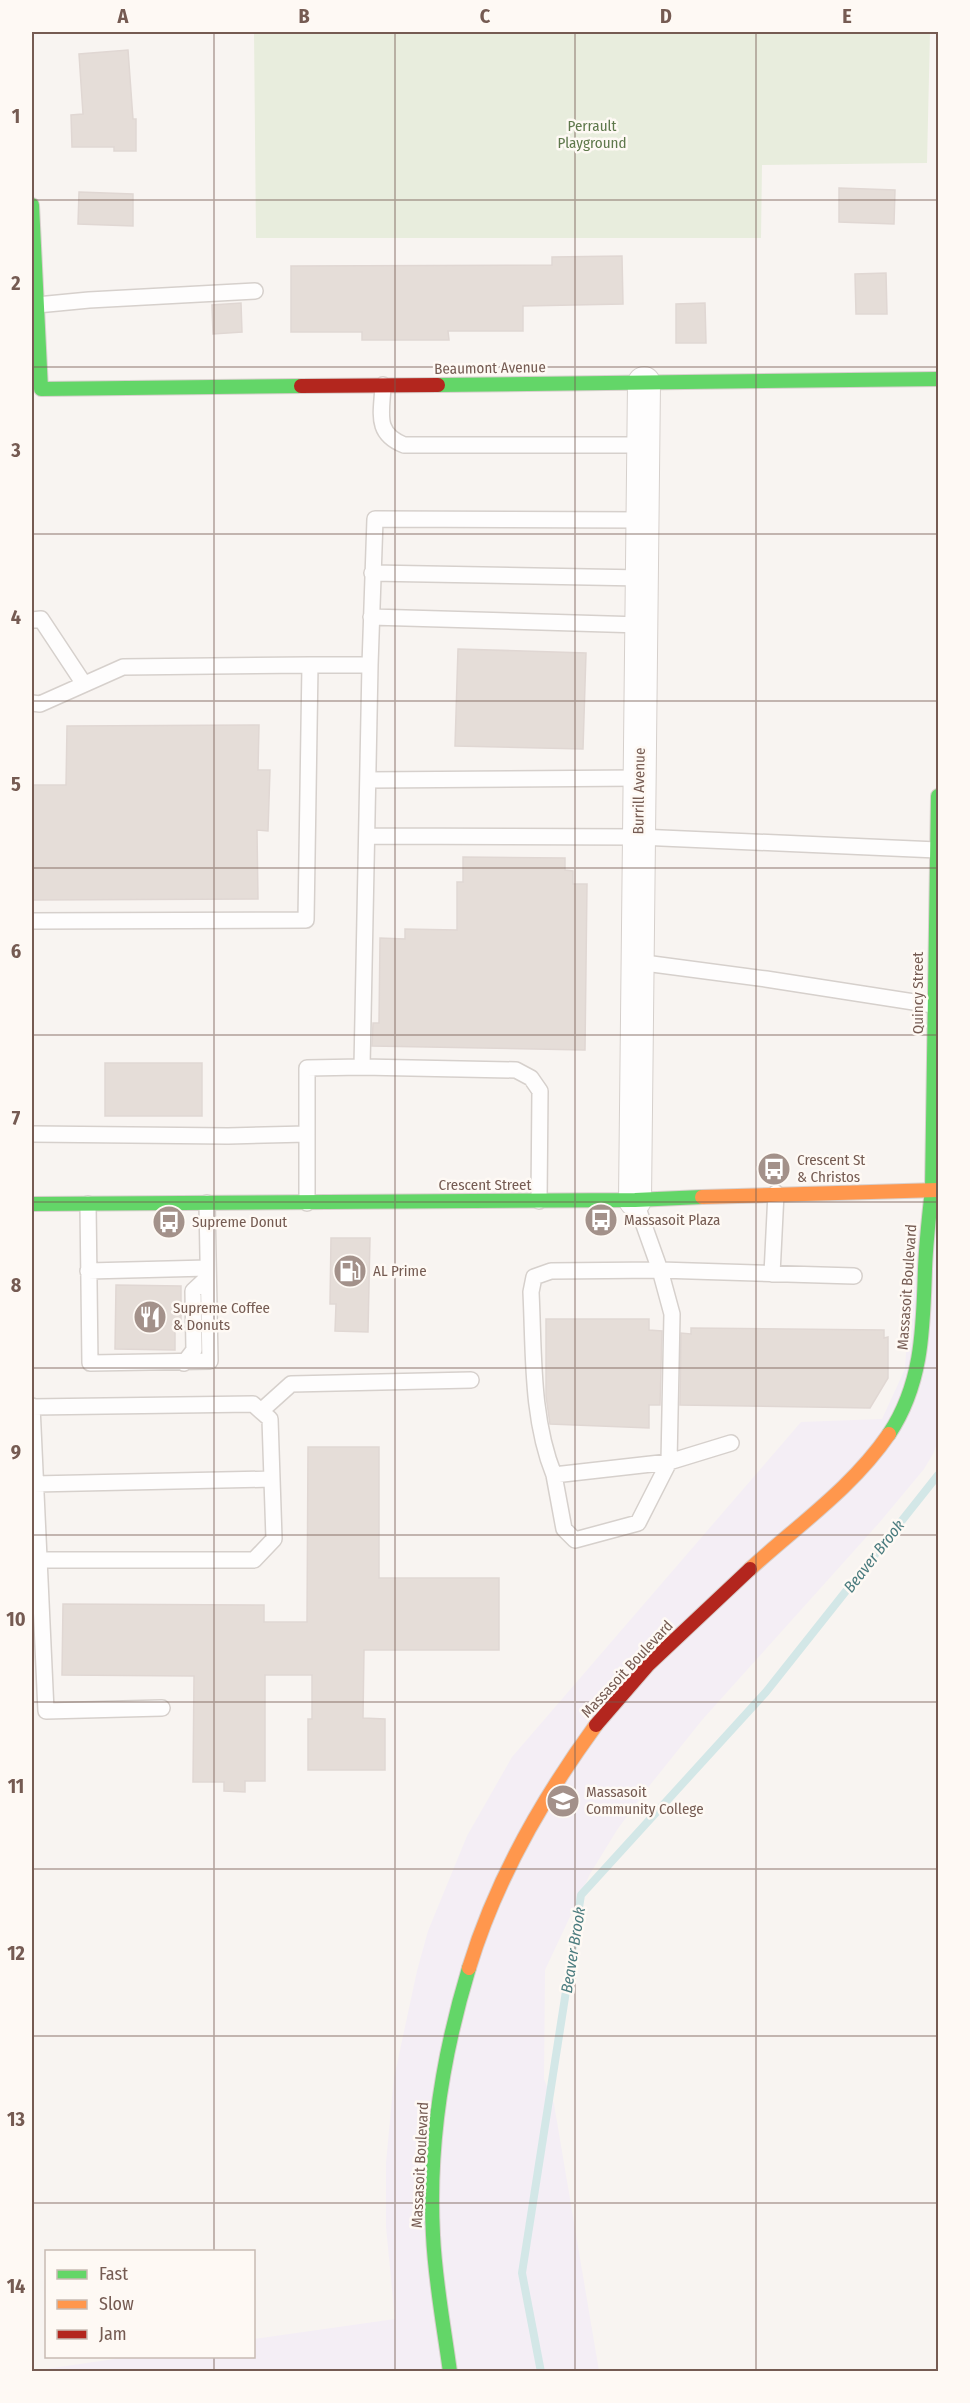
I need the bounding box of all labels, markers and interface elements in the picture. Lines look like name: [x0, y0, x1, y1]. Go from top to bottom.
text: A: [117, 4, 130, 28]
text: B: [298, 4, 310, 28]
text: C: [480, 4, 491, 28]
text: D: [660, 4, 672, 28]
text: E: [842, 4, 852, 28]
text: 1: [12, 104, 20, 128]
park label: Perrault Playground: [558, 117, 626, 152]
text: 2: [10, 271, 21, 295]
street label: Beaumont Avenue: [434, 358, 546, 378]
text: 3: [10, 438, 21, 462]
text: 4: [11, 605, 21, 629]
street label: Burrill Avenue: [629, 747, 649, 835]
text: 5: [11, 772, 21, 796]
text: 6: [11, 939, 21, 963]
street label: Quincy Street: [909, 952, 927, 1034]
text: 7: [12, 1106, 21, 1130]
bus stop icon: Crescent St & Christos: [756, 1151, 792, 1187]
place label: Crescent St & Christos: [797, 1151, 865, 1186]
street label: Crescent Street: [439, 1176, 531, 1194]
bus stop icon: Massasoit Plaza: [583, 1202, 619, 1238]
bus stop icon: Supreme Donut: [151, 1204, 187, 1240]
place label: Massasoit Plaza: [624, 1211, 720, 1229]
place label: Supreme Donut: [192, 1213, 287, 1231]
street label: Massasoit Boulevard: [894, 1223, 920, 1351]
fuel station icon: AL Prime: [332, 1253, 368, 1289]
place label: AL Prime: [373, 1262, 427, 1280]
text: 8: [11, 1273, 22, 1297]
restaurant icon: Supreme Coffee & Donuts: [132, 1299, 168, 1335]
place label: Supreme Coffee & Donuts: [173, 1299, 270, 1334]
text: 9: [11, 1440, 21, 1464]
water label: Beaver Brook: [840, 1516, 908, 1596]
text: 10: [6, 1607, 26, 1631]
street label: Massasoit Boulevard: [577, 1617, 677, 1721]
text: 11: [8, 1774, 24, 1798]
school or university icon: Massasoit Community College: [545, 1783, 581, 1819]
place label: Massasoit Community College: [586, 1783, 704, 1818]
water label: Beaver Brook: [557, 1906, 589, 1994]
text: 12: [7, 1941, 25, 1965]
street label: Massasoit Boulevard: [408, 2102, 432, 2228]
text: 13: [7, 2107, 25, 2131]
legend: [45, 2250, 255, 2358]
text: Fast: [99, 2263, 128, 2285]
text: 14: [7, 2274, 25, 2298]
text: Slow: [99, 2293, 134, 2315]
text: Jam: [99, 2323, 127, 2345]

